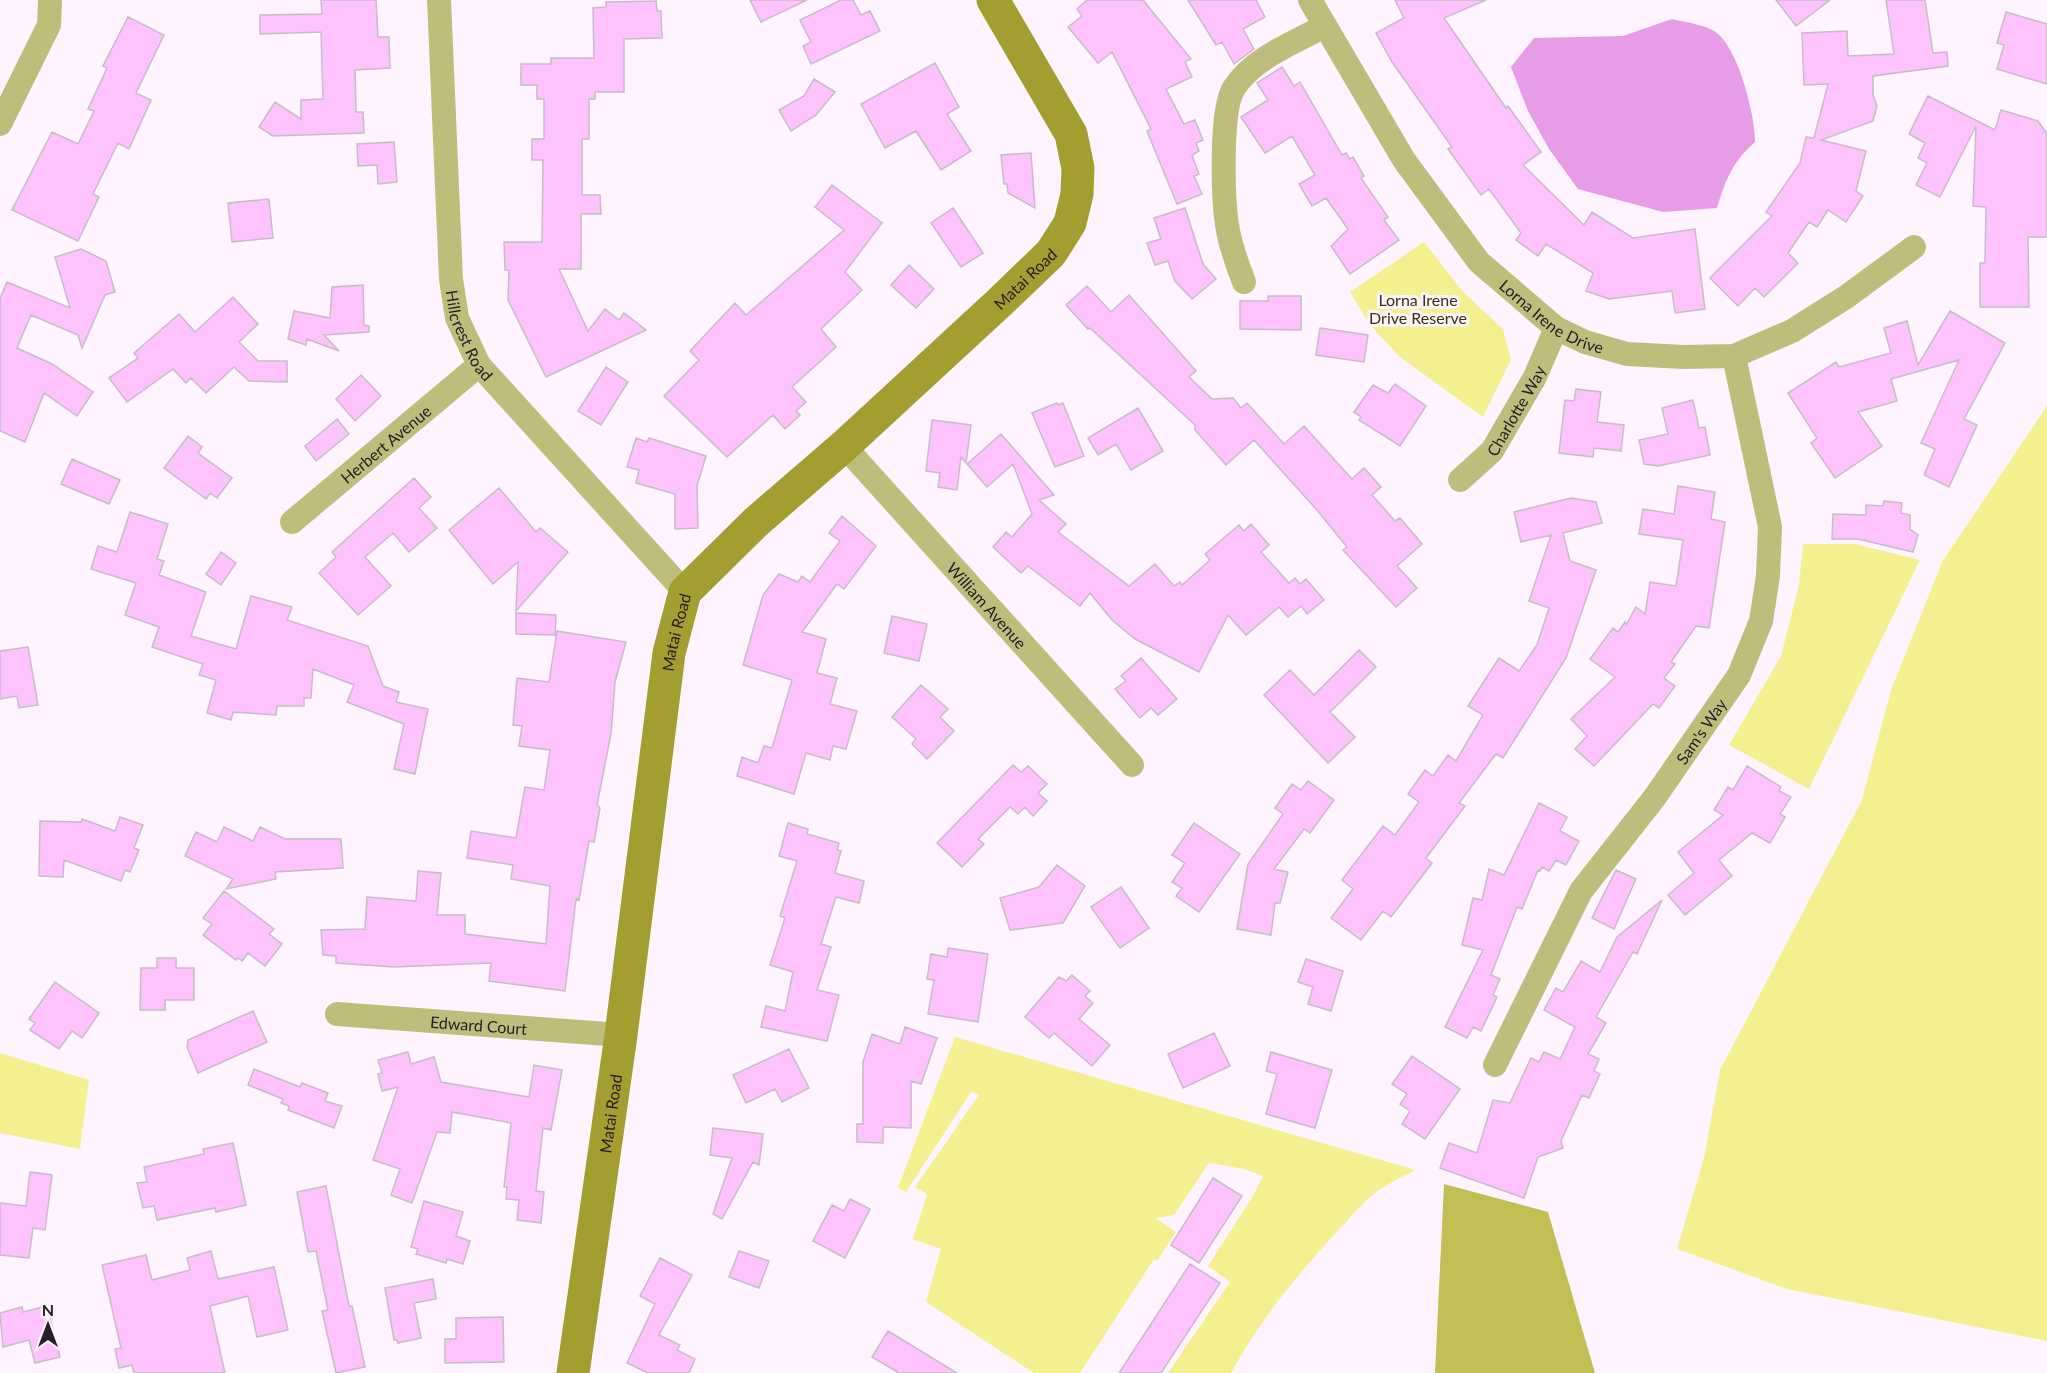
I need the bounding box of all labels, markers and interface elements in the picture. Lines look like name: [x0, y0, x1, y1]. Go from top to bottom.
street label: Matai Road: [989, 244, 1060, 313]
street label: Lorna Irene Drive: [1496, 275, 1606, 356]
street label: Hillcrest Road: [443, 288, 498, 384]
park label: Lorna Irene Drive Reserve: [1369, 290, 1467, 327]
street label: Charlotte Way: [1482, 362, 1549, 459]
street label: Herbert Avenue: [337, 400, 434, 487]
street label: William Avenue: [944, 558, 1031, 652]
street label: Matai Road: [657, 591, 694, 672]
street label: Sam's Way: [1671, 694, 1730, 767]
street label: Edward Court: [430, 1011, 528, 1038]
street label: Matai Road: [595, 1073, 625, 1154]
north arrow: [18, 1295, 78, 1355]
text: N: [42, 1300, 54, 1319]

